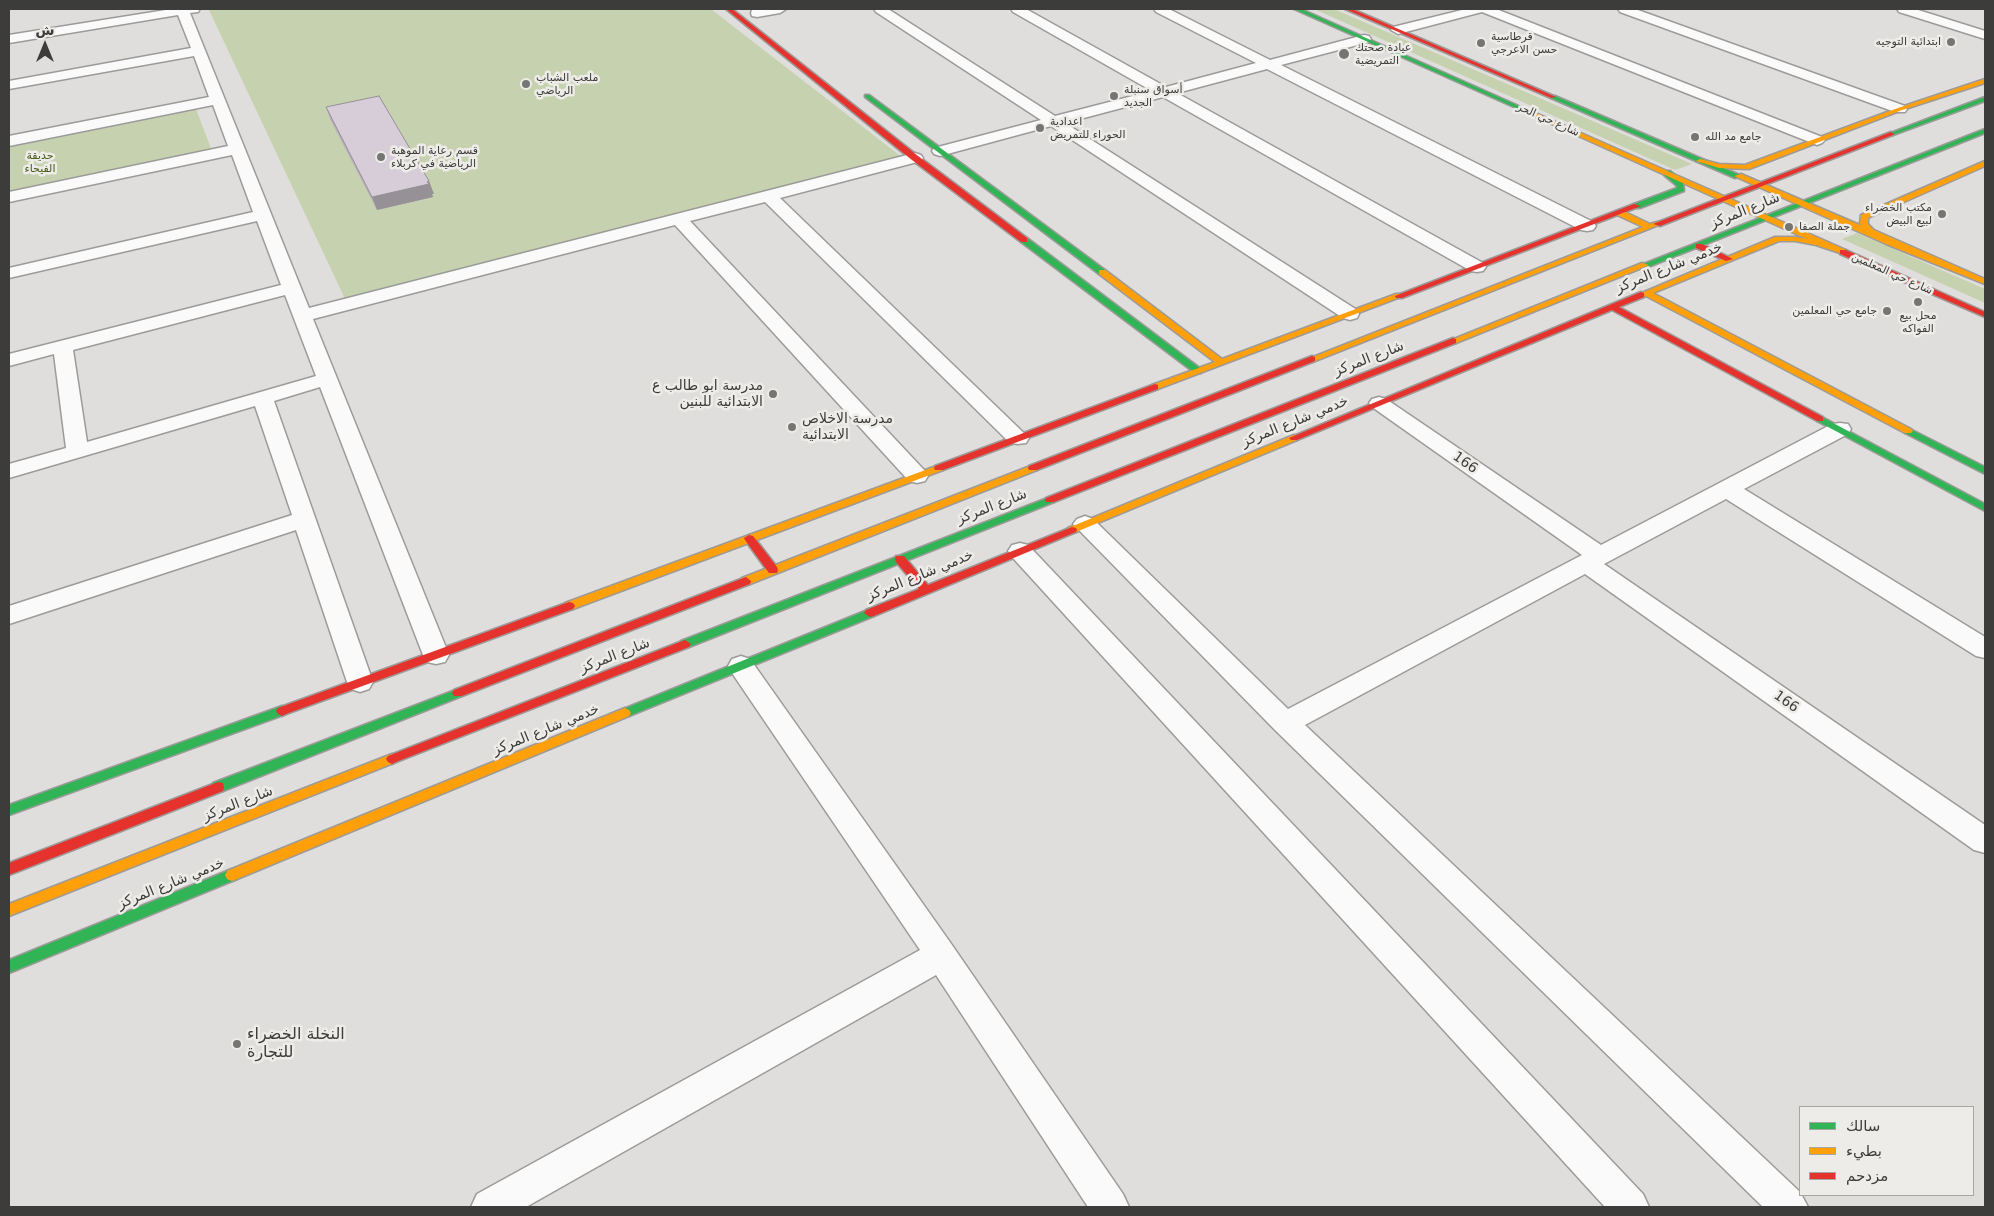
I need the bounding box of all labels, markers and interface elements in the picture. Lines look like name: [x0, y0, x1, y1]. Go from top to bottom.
north arrow: [20, 20, 70, 70]
text: ش: [35, 22, 55, 38]
place label: قرطاسية حسن الاعرجي: [1491, 30, 1557, 56]
place label: ابتدائية التوجيه: [1876, 35, 1941, 49]
marker: ابتدائية التوجيه: [1945, 36, 1957, 48]
marker: قرطاسية حسن الاعرجي: [1475, 37, 1487, 49]
place label: عيادة صحتك التمريضية: [1355, 41, 1411, 67]
marker: عيادة صحتك التمريضية: [1337, 47, 1351, 61]
place label: ملعب الشباب الرياضي: [536, 71, 598, 97]
marker: ملعب الشباب الرياضي: [520, 78, 532, 90]
place label: أسواق سنبلة الجديد: [1124, 83, 1182, 109]
marker: أسواق سنبلة الجديد: [1108, 90, 1120, 102]
street label: شارع حي الحر: [1515, 100, 1581, 140]
place label: اعدادية الحوراء للتمريض: [1050, 115, 1126, 141]
marker: اعدادية الحوراء للتمريض: [1034, 122, 1046, 134]
place label: جامع مد الله: [1705, 130, 1762, 144]
marker: جامع مد الله: [1689, 131, 1701, 143]
place label: قسم رعاية الموهبة الرياضية في كربلاء: [391, 144, 478, 170]
park label: حديقة الفيحاء: [25, 149, 55, 175]
marker: قسم رعاية الموهبة الرياضية في كربلاء: [375, 151, 387, 163]
street label: شارع المركز: [1708, 189, 1782, 233]
place label: مكتب الخضراء لبيع البيض: [1865, 201, 1932, 227]
marker: مكتب الخضراء لبيع البيض: [1936, 208, 1948, 220]
place label: جملة الصفا: [1799, 220, 1850, 234]
marker: جملة الصفا: [1783, 221, 1795, 233]
street label: خدمي شارع المركز: [1613, 239, 1725, 297]
street label: شارع حي المعلمين: [1849, 250, 1935, 298]
marker: محل بيع الفواكه: [1912, 296, 1924, 308]
place label: جامع حي المعلمين: [1792, 304, 1877, 318]
marker: جامع حي المعلمين: [1881, 305, 1893, 317]
place label: محل بيع الفواكه: [1899, 309, 1937, 335]
street label: شارع المركز: [1331, 338, 1407, 380]
place label: مدرسة ابو طالب ع الابتدائية للبنين: [652, 378, 763, 411]
marker: مدرسة ابو طالب ع الابتدائية للبنين: [767, 388, 779, 400]
street label: خدمي شارع المركز: [1239, 393, 1351, 451]
place label: مدرسة الاخلاص الابتدائية: [802, 411, 893, 444]
marker: مدرسة الاخلاص الابتدائية: [786, 421, 798, 433]
street label: 166: [1449, 448, 1481, 478]
street label: شارع المركز: [954, 486, 1030, 528]
street label: خدمي شارع المركز: [864, 547, 976, 605]
street label: شارع المركز: [577, 635, 653, 677]
street label: 166: [1770, 687, 1802, 717]
street label: خدمي شارع المركز: [490, 701, 602, 759]
street label: شارع المركز: [200, 783, 276, 825]
street label: خدمي شارع المركز: [115, 855, 227, 913]
place label: النخلة الخضراء للتجارة: [247, 1025, 345, 1063]
marker: النخلة الخضراء للتجارة: [231, 1038, 243, 1050]
legend: [1799, 1106, 1974, 1196]
text: سالك: [1846, 1117, 1880, 1135]
text: بطيء: [1846, 1142, 1882, 1160]
text: مزدحم: [1846, 1167, 1888, 1185]

